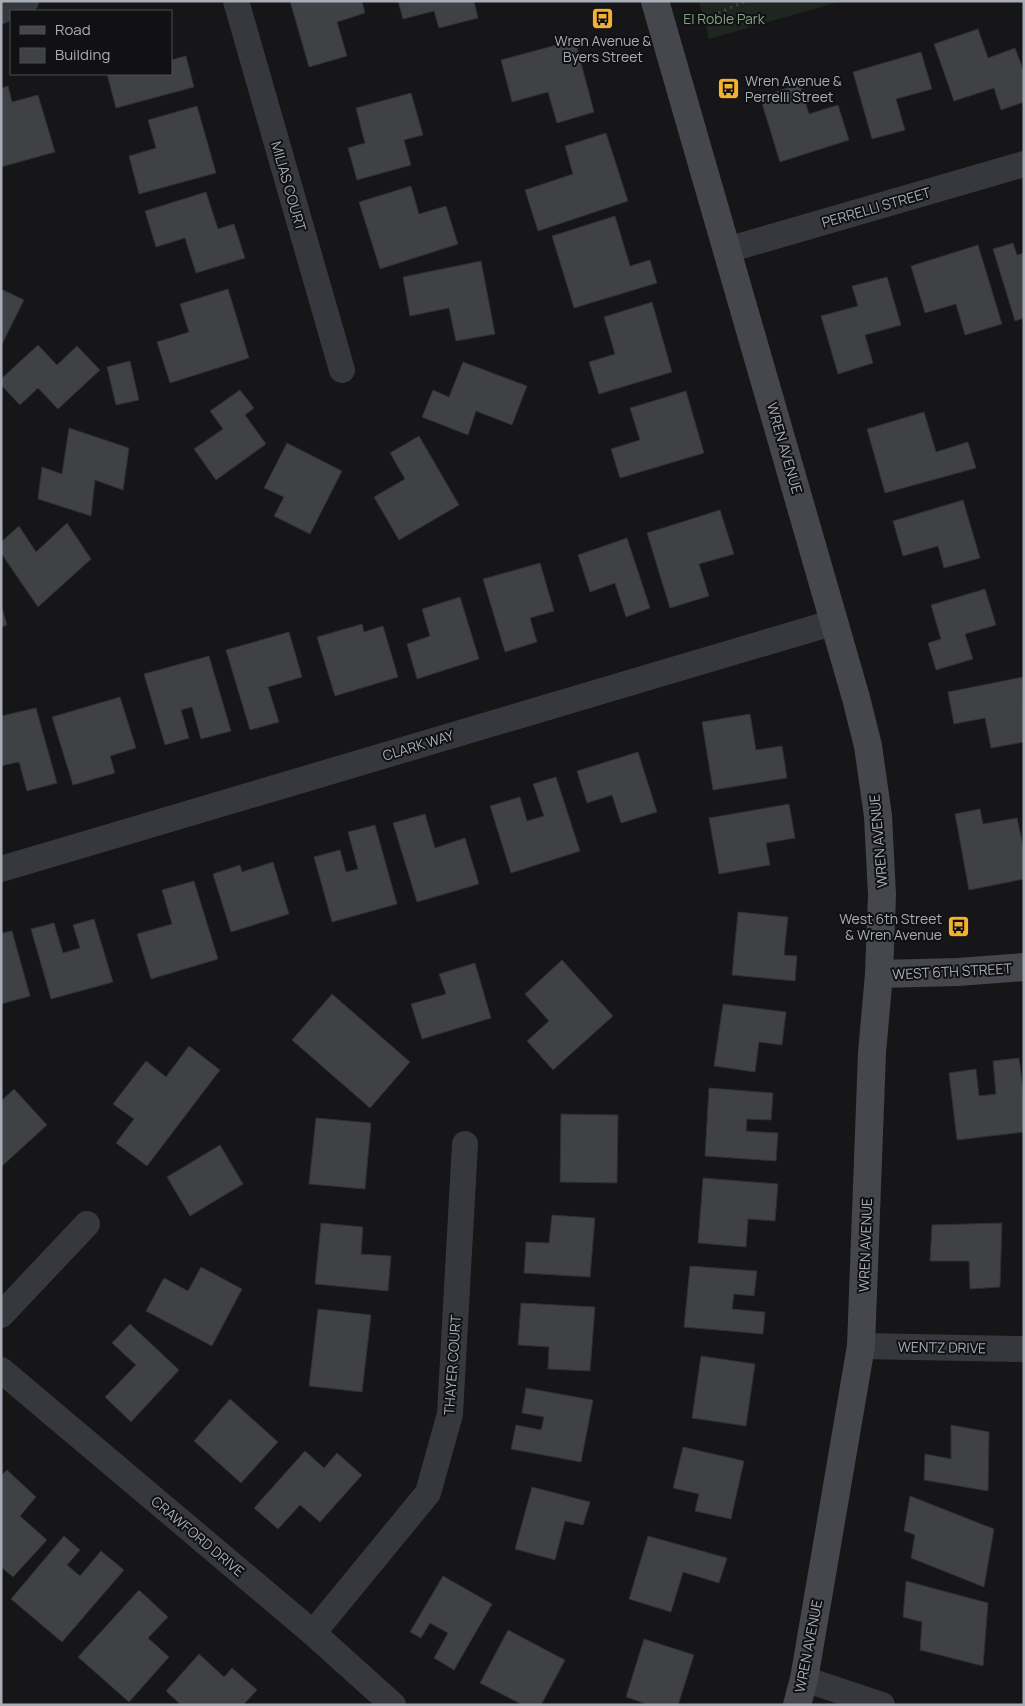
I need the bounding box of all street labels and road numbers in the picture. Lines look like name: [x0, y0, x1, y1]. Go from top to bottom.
street label: MILIAS COURT: [267, 139, 311, 234]
street label: PERRELLI STREET: [819, 182, 933, 232]
street label: WREN AVENUE: [763, 400, 807, 496]
street label: CLARK WAY: [380, 725, 456, 765]
street label: WREN AVENUE: [864, 793, 892, 889]
street label: WEST 6TH STREET: [892, 958, 1013, 984]
street label: WREN AVENUE: [854, 1198, 876, 1292]
street label: THAYER COURT: [439, 1314, 465, 1416]
street label: WENTZ DRIVE: [898, 1337, 986, 1357]
street label: CRAWFORD DRIVE: [147, 1491, 249, 1581]
street label: WREN AVENUE: [790, 1598, 826, 1694]

